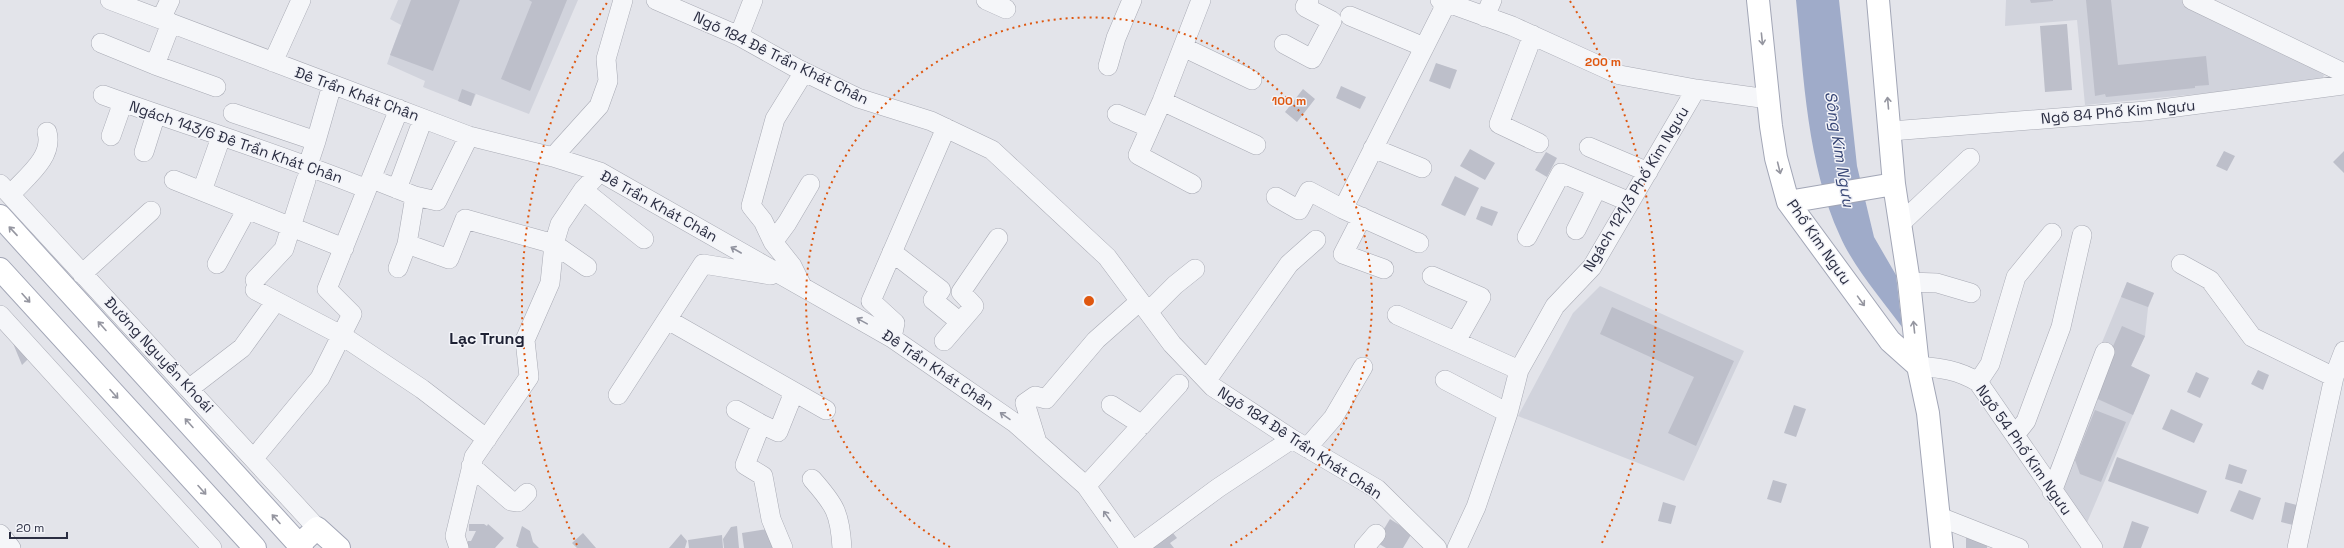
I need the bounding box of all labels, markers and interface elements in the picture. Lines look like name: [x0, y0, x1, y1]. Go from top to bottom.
street label: Ngõ 184 Đê Trần Khát Chân: [691, 7, 872, 108]
one-way arrow: [1758, 32, 1765, 45]
text: 200 m: [1585, 54, 1621, 70]
street label: Đê Trần Khát Chân: [292, 62, 422, 125]
water label: Sông Kim Ngưu: [1820, 90, 1859, 210]
text: 100 m: [1272, 93, 1306, 109]
street label: Ngõ 84 Phố Kim Ngưu: [2040, 95, 2196, 128]
street label: Ngách 143/6 Đê Trần Khát Chân: [127, 96, 345, 187]
one-way arrow: [1884, 97, 1892, 110]
street label: Ngách 121/3 Phố Kim Ngưu: [1579, 103, 1693, 275]
one-way arrow: [1775, 161, 1783, 174]
street label: Đê Trần Khát Chân: [597, 166, 721, 246]
street label: Phố Kim Ngưu: [1783, 195, 1856, 288]
one-way arrow: [9, 226, 18, 236]
one-way arrow: [730, 246, 742, 254]
one-way arrow: [22, 293, 31, 303]
street label: Đường Nguyễn Khoái: [101, 293, 218, 417]
centre of rings: [1082, 294, 1096, 308]
one-way arrow: [1857, 296, 1865, 307]
one-way arrow: [856, 316, 868, 324]
one-way arrow: [97, 321, 106, 331]
one-way arrow: [1910, 321, 1918, 334]
street label: Đê Trần Khát Chân: [879, 325, 998, 414]
district label: Lạc Trung: [449, 328, 525, 349]
street label: Ngõ 54 Phố Kim Ngưu: [1972, 381, 2077, 518]
street label: Ngõ 184 Đê Trần Khát Chân: [1214, 382, 1386, 503]
one-way arrow: [109, 389, 119, 399]
one-way arrow: [1000, 412, 1011, 420]
one-way arrow: [184, 418, 193, 428]
one-way arrow: [197, 485, 206, 495]
one-way arrow: [1103, 511, 1111, 522]
scale bar: [10, 514, 67, 540]
one-way arrow: [271, 514, 281, 524]
text: 20 m: [16, 520, 44, 536]

